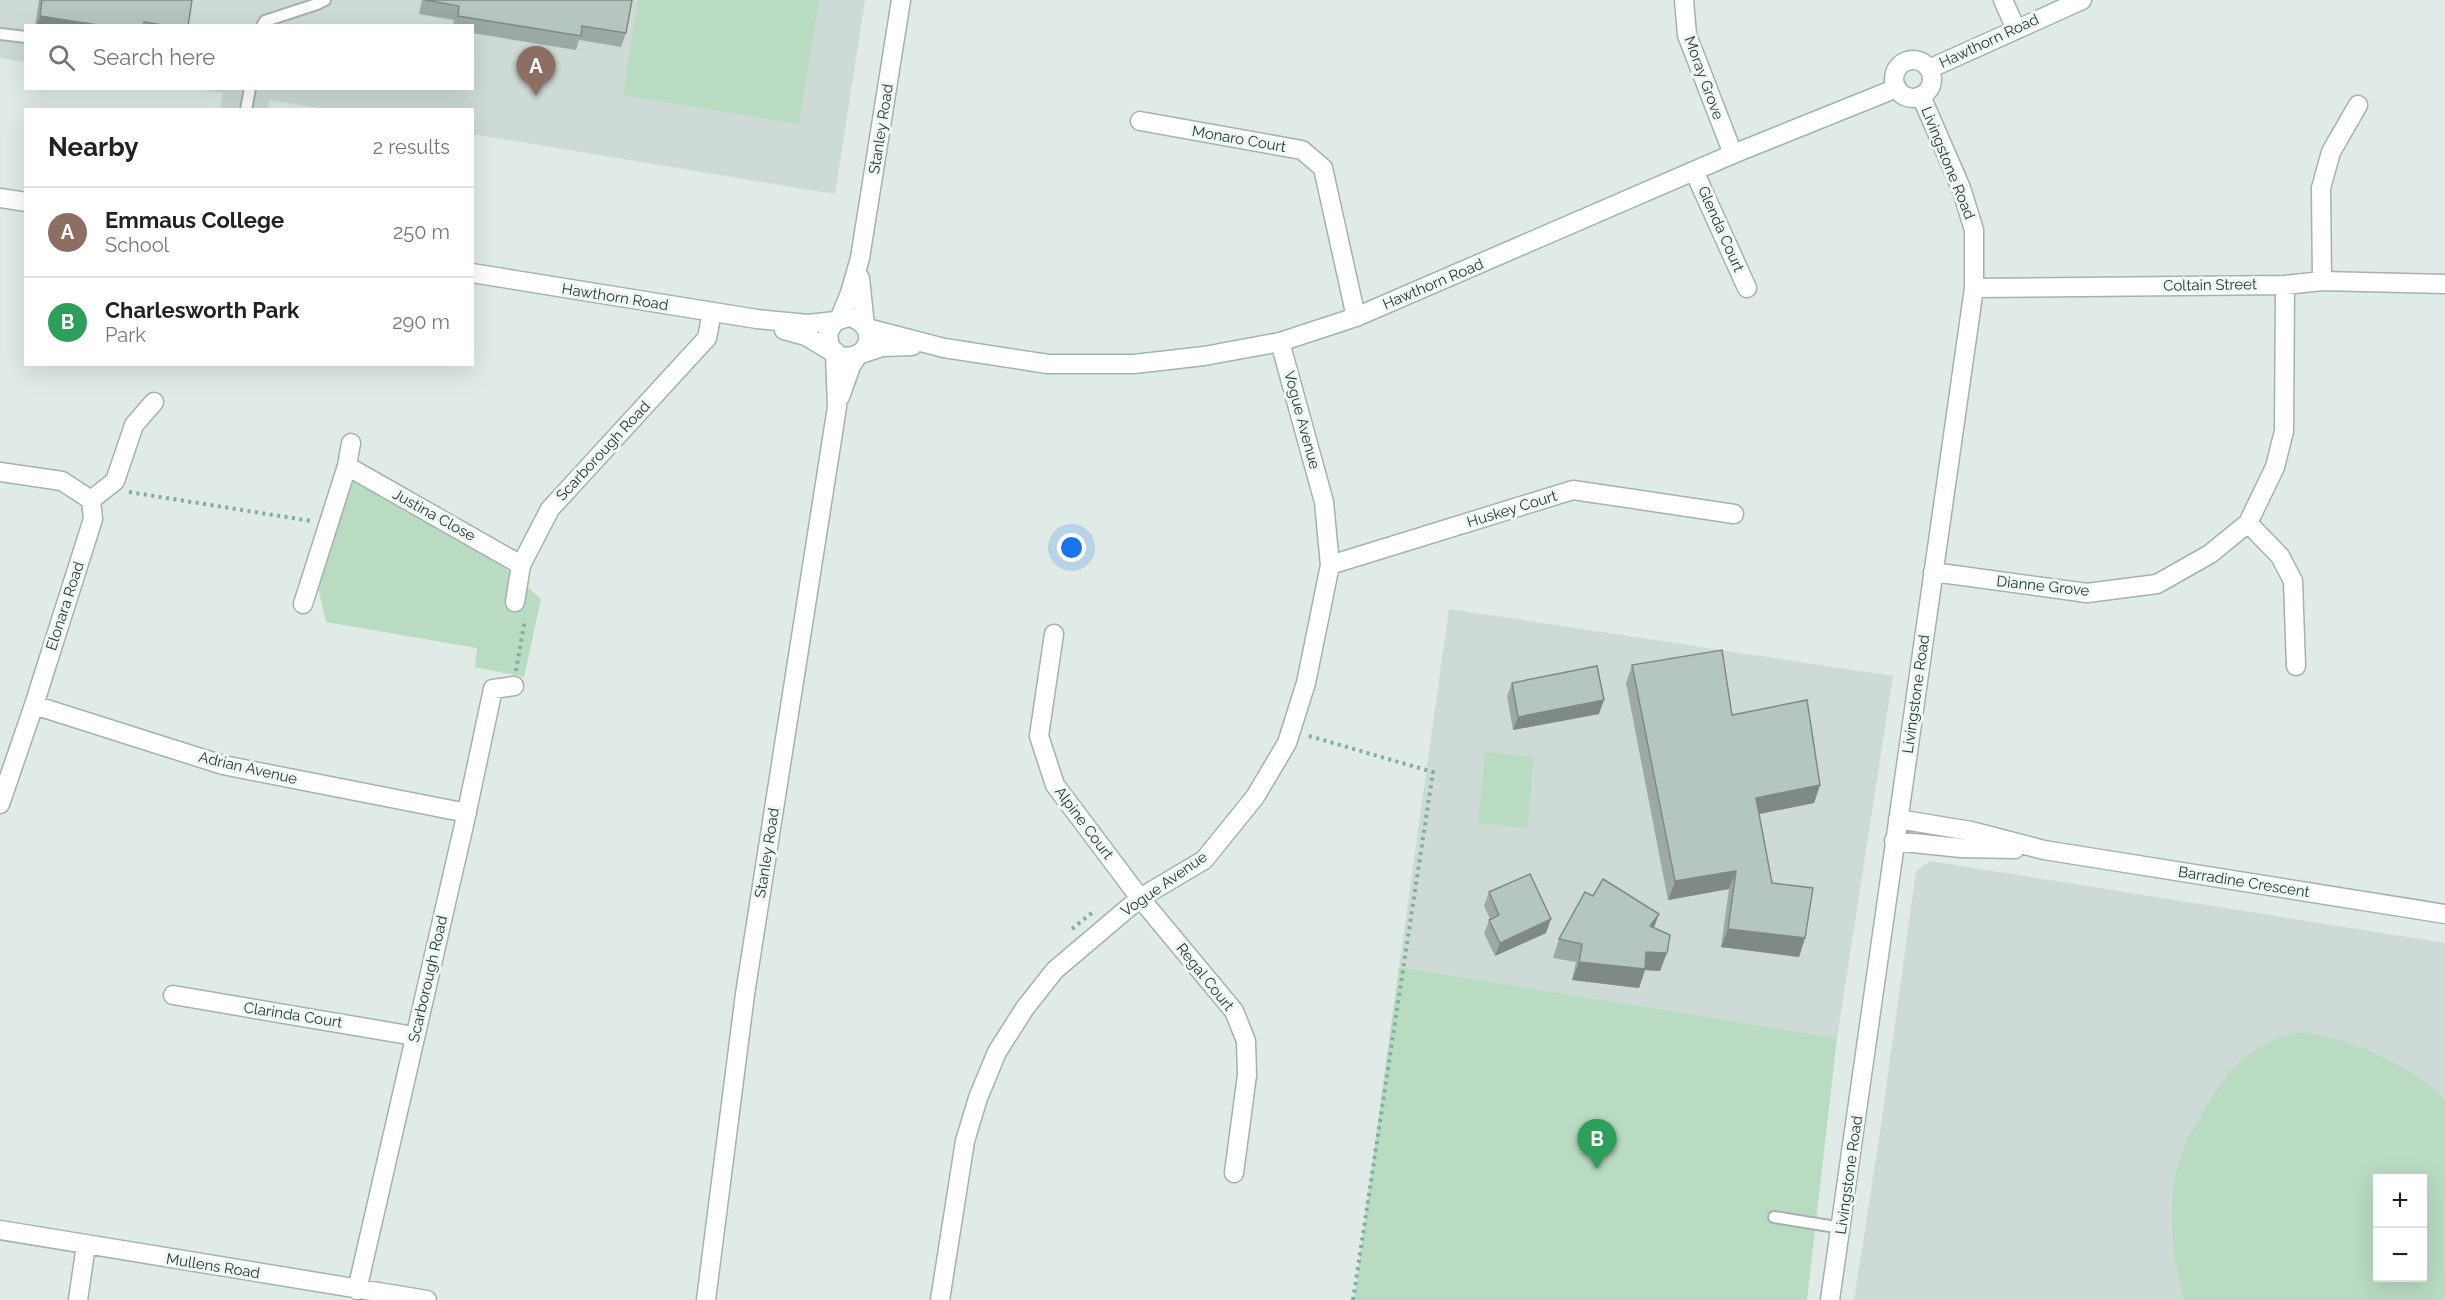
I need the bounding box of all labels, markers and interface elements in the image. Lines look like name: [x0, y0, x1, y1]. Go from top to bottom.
street label: Hawthorn Road: [1936, 10, 2042, 72]
search box: [24, 24, 474, 90]
street label: Moray Grove: [1681, 34, 1728, 122]
icon: search: [45, 41, 78, 74]
text: Search here: [93, 44, 215, 70]
pin: A: [516, 46, 556, 96]
street label: Stanley Road: [865, 83, 897, 175]
street label: Livingstone Road: [1917, 104, 1979, 222]
street label: Monaro Court: [1191, 122, 1287, 156]
text: Nearby: [48, 132, 138, 162]
text: 2 results: [373, 135, 450, 159]
street label: Glenda Court: [1694, 183, 1748, 275]
text: Emmaus College: [105, 207, 284, 233]
text: A: [61, 220, 74, 244]
text: 250 m: [393, 220, 450, 244]
text: School: [105, 233, 169, 257]
street label: Hawthorn Road: [1380, 255, 1486, 313]
street label: Coltain Street: [2163, 275, 2257, 295]
street label: Hawthorn Road: [560, 280, 670, 314]
text: Charlesworth Park: [105, 297, 299, 323]
text: B: [61, 310, 74, 334]
text: 290 m: [392, 310, 450, 334]
text: Park: [105, 323, 146, 347]
street label: Vogue Avenue: [1280, 369, 1324, 471]
street label: Scarborough Road: [552, 397, 654, 505]
street label: Justina Close: [390, 485, 479, 545]
street label: Huskey Court: [1465, 487, 1559, 531]
your location: [1057, 533, 1086, 562]
street label: Elonara Road: [42, 559, 88, 653]
street label: Dianne Grove: [1996, 572, 2090, 600]
street label: Livingstone Road: [1899, 633, 1933, 755]
street label: Adrian Avenue: [197, 748, 299, 788]
street label: Alpine Court: [1051, 783, 1117, 863]
street label: Stanley Road: [751, 807, 783, 899]
street label: Vogue Avenue: [1117, 848, 1211, 920]
street label: Barradine Crescent: [2177, 863, 2311, 901]
street label: Scarborough Road: [405, 914, 451, 1044]
street label: Regal Court: [1172, 940, 1238, 1014]
street label: Clarinda Court: [242, 998, 344, 1032]
street label: Livingstone Road: [1832, 1114, 1866, 1236]
pin: B: [1578, 1120, 1616, 1169]
map controls: [2373, 1174, 2427, 1282]
button: +: [2373, 1174, 2427, 1228]
button: −: [2373, 1228, 2427, 1282]
street label: Mullens Road: [165, 1250, 261, 1282]

